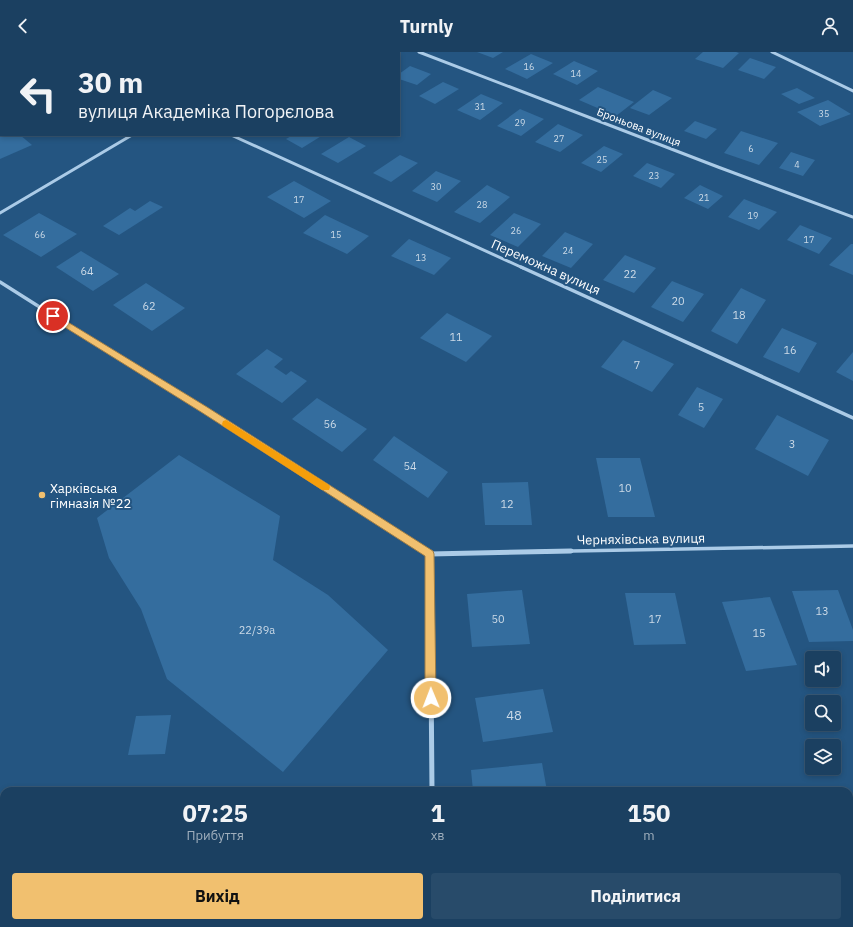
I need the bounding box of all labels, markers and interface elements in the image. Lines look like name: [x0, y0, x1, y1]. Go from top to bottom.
icon: back: [12, 15, 34, 37]
text: Turnly: [400, 15, 453, 38]
icon: person: [819, 15, 841, 37]
house number: 16: [524, 61, 534, 72]
text: 30 m: [78, 64, 143, 101]
icon: left: [12, 68, 64, 120]
house number: 14: [571, 68, 581, 79]
text: вулиця Академіка Погорєлова: [78, 100, 334, 123]
house number: 31: [475, 101, 485, 112]
street label: Броньова вулиця: [595, 105, 683, 149]
house number: 35: [819, 108, 829, 119]
house number: 29: [515, 117, 525, 128]
house number: 27: [554, 133, 564, 144]
house number: 6: [748, 143, 754, 154]
house number: 25: [597, 154, 607, 165]
house number: 4: [794, 159, 800, 170]
house number: 23: [649, 170, 659, 181]
house number: 30: [431, 181, 441, 192]
house number: 21: [699, 192, 709, 203]
house number: 17: [294, 194, 304, 205]
house number: 28: [477, 199, 487, 210]
house number: 19: [748, 210, 758, 221]
house number: 26: [511, 225, 521, 236]
house number: 66: [35, 229, 45, 240]
house number: 15: [331, 229, 341, 240]
house number: 17: [804, 234, 814, 245]
street label: Переможна вулиця: [489, 235, 603, 299]
house number: 24: [563, 245, 573, 256]
house number: 13: [416, 252, 426, 263]
house number: 64: [80, 264, 94, 278]
house number: 22: [623, 267, 637, 281]
house number: 20: [671, 294, 685, 308]
pin: [36, 299, 70, 333]
house number: 62: [142, 299, 156, 313]
icon: arrive: [42, 305, 64, 327]
house number: 18: [732, 308, 746, 322]
house number: 11: [449, 330, 463, 344]
house number: 16: [783, 343, 797, 357]
house number: 7: [634, 358, 640, 372]
house number: 5: [698, 400, 704, 414]
house number: 56: [323, 417, 337, 431]
house number: 3: [789, 437, 795, 451]
house number: 54: [403, 459, 417, 473]
place label: Харківська гімназія №22: [50, 480, 131, 512]
house number: 10: [618, 481, 632, 495]
marker: Харківська гімназія №22: [37, 490, 47, 500]
house number: 12: [500, 497, 514, 511]
street label: Черняхівська вулиця: [577, 529, 705, 549]
house number: 13: [815, 604, 829, 618]
house number: 50: [491, 612, 505, 626]
house number: 17: [648, 612, 662, 626]
house number: 22/39а: [239, 623, 275, 637]
house number: 15: [752, 626, 766, 640]
map controls: [805, 651, 841, 775]
button: sound: [805, 651, 841, 687]
position arrow: [410, 677, 452, 719]
button: search: [805, 695, 841, 731]
house number: 48: [506, 707, 522, 724]
button: layers: [805, 739, 841, 775]
text: 07:25: [182, 797, 248, 829]
text: 1: [430, 797, 445, 829]
text: 150: [627, 797, 671, 829]
text: Прибуття: [187, 827, 244, 844]
text: хв: [431, 827, 445, 844]
text: m: [643, 827, 655, 844]
button: Вихід: [12, 873, 423, 919]
button: Поділитися: [431, 873, 841, 919]

